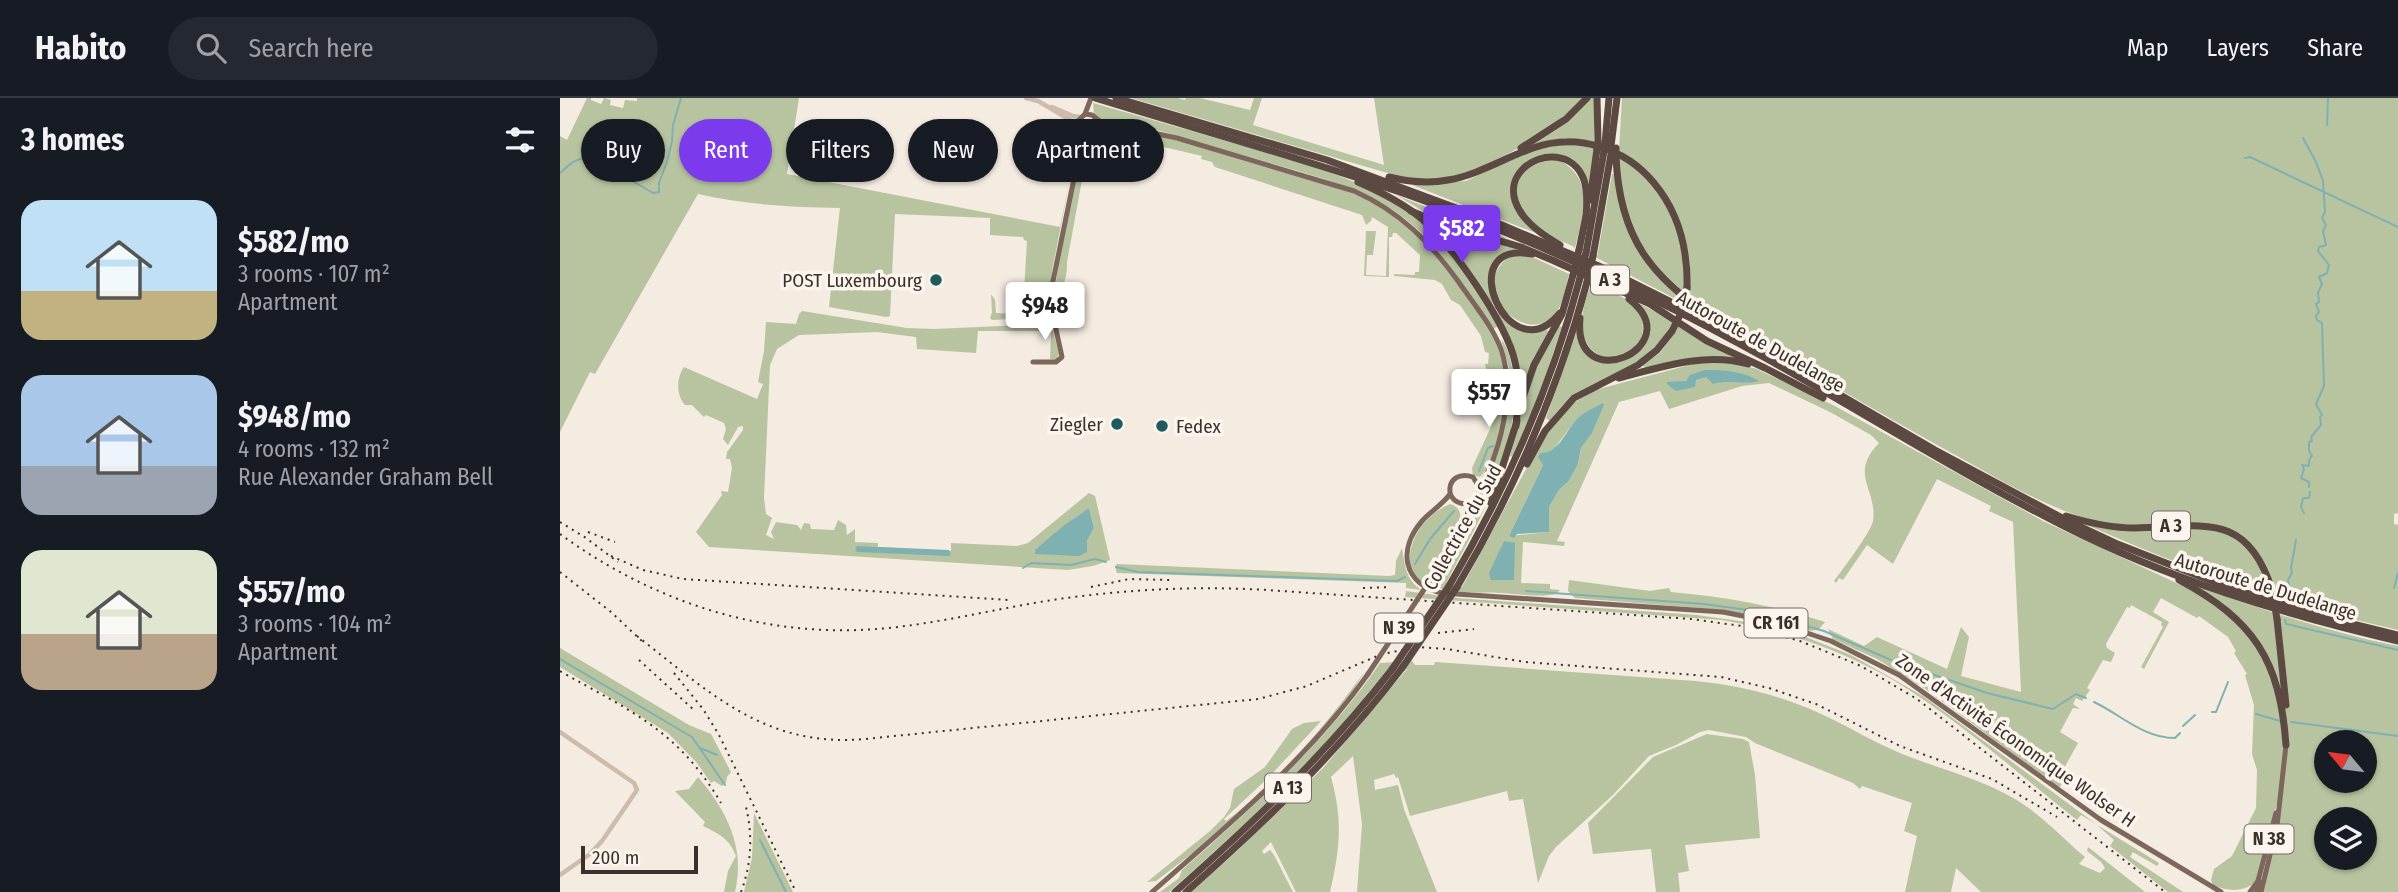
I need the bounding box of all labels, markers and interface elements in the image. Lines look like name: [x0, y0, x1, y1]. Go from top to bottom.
search box: [168, 17, 658, 80]
text: Habito: [35, 28, 126, 68]
icon: search: [192, 29, 230, 67]
text: Search here: [248, 33, 374, 64]
text: Map: [2127, 34, 2169, 62]
text: Layers: [2207, 34, 2269, 62]
text: Share: [2307, 34, 2363, 62]
chip: Buy: [581, 119, 665, 182]
chip: Rent: [679, 119, 772, 182]
chip: Filters: [786, 119, 894, 182]
chip: New: [908, 119, 998, 182]
chip: Apartment: [1012, 119, 1164, 182]
icon: filters: [501, 121, 539, 159]
text: 3 homes: [21, 122, 124, 158]
pin: $582: [1421, 206, 1503, 265]
text: $582: [1439, 214, 1485, 242]
text: $582/mo: [238, 224, 349, 260]
icon: home: [77, 228, 161, 312]
text: 3 rooms · 107 m²: [238, 260, 390, 288]
road number: A 3: [1591, 266, 1629, 294]
place label: POST Luxembourg: [782, 269, 922, 292]
marker: POST Luxembourg: [928, 272, 944, 288]
pin: $948: [1004, 282, 1086, 342]
street label: Autoroute de Dudelange: [1673, 286, 1849, 397]
text: Apartment: [238, 288, 338, 316]
text: $948: [1022, 291, 1068, 319]
pin: $557: [1448, 370, 1530, 429]
text: $557: [1467, 378, 1511, 406]
text: $948/mo: [238, 399, 351, 435]
icon: home: [77, 403, 161, 487]
place label: Ziegler: [1050, 413, 1103, 436]
place label: Fedex: [1176, 415, 1221, 438]
marker: Ziegler: [1109, 416, 1125, 432]
marker: Fedex: [1154, 418, 1170, 434]
text: 4 rooms · 132 m²: [238, 435, 390, 463]
street label: Collectrice du Sud: [1418, 460, 1506, 594]
text: Rue Alexander Graham Bell: [238, 463, 493, 491]
road number: A 3: [2152, 512, 2190, 540]
street label: Autoroute de Dudelange: [2172, 548, 2359, 625]
text: $557/mo: [238, 574, 345, 610]
icon: home: [77, 578, 161, 662]
road number: CR 161: [1744, 608, 1808, 638]
text: 3 rooms · 104 m²: [238, 610, 392, 638]
road number: N 39: [1374, 614, 1424, 642]
text: Apartment: [238, 638, 338, 666]
street label: Zone d'Activité Économique Wolser H: [1892, 649, 2140, 832]
north arrow: [2314, 730, 2376, 793]
map controls: [2314, 730, 2377, 870]
road number: A 13: [1265, 774, 1311, 802]
button: layers: [2314, 807, 2377, 870]
road number: N 38: [2244, 824, 2294, 854]
scale bar: [581, 843, 698, 875]
text: 200 m: [592, 846, 639, 869]

